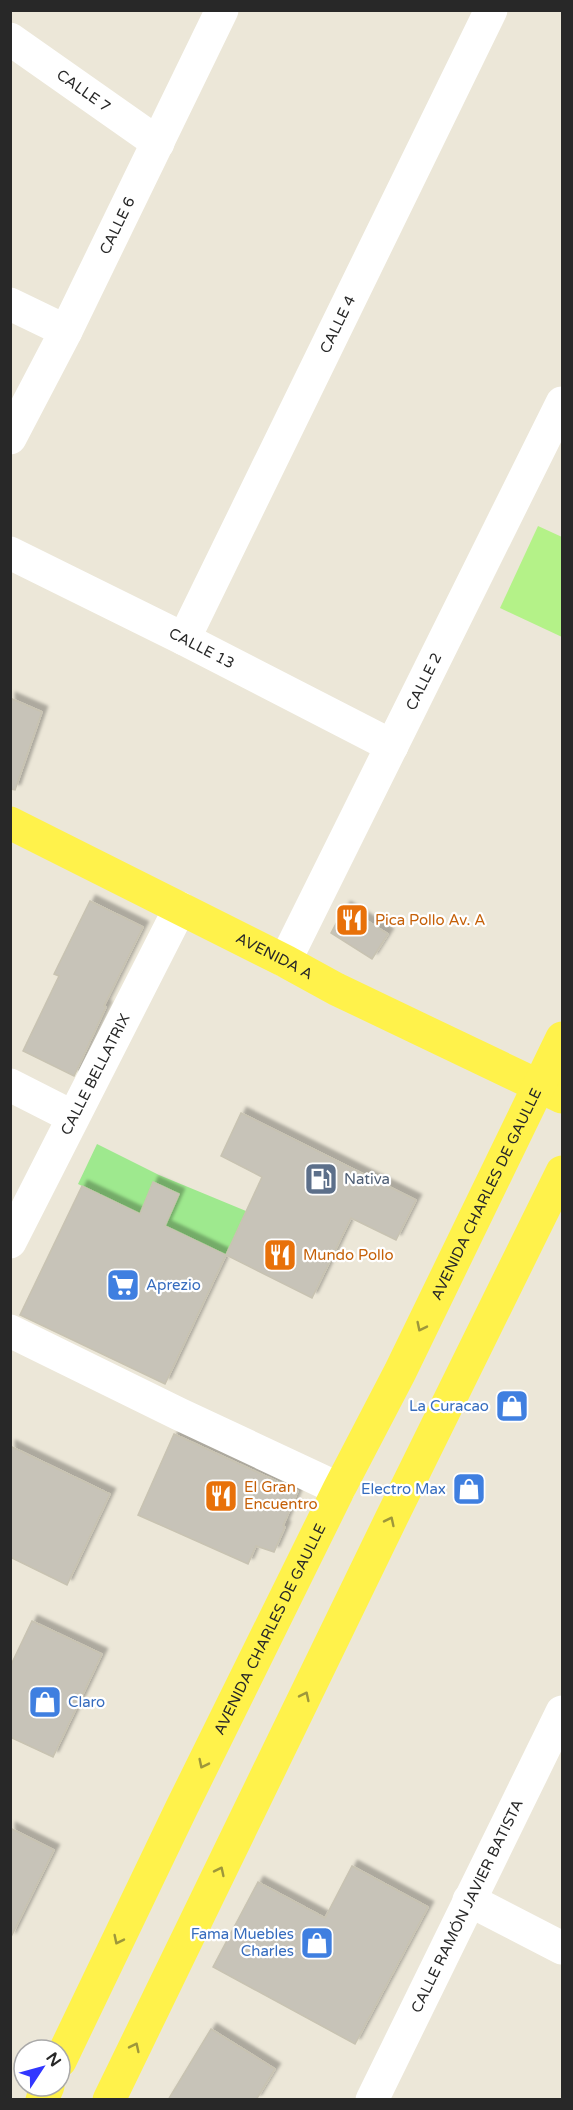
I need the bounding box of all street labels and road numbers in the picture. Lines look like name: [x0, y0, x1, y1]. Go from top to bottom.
street label: CALLE 7: [53, 66, 114, 116]
street label: CALLE 6: [96, 194, 139, 257]
street label: CALLE 4: [316, 293, 359, 356]
street label: CALLE 13: [166, 624, 237, 672]
street label: CALLE 2: [402, 650, 446, 713]
street label: AVENIDA A: [233, 929, 316, 984]
street label: CALLE BELLATRIX: [57, 1011, 134, 1138]
street label: AVENIDA CHARLES DE GAULLE: [427, 1085, 545, 1303]
street label: AVENIDA CHARLES DE GAULLE: [210, 1521, 329, 1738]
street label: CALLE RAMÓN JAVIER BATISTA: [407, 1796, 527, 2016]

